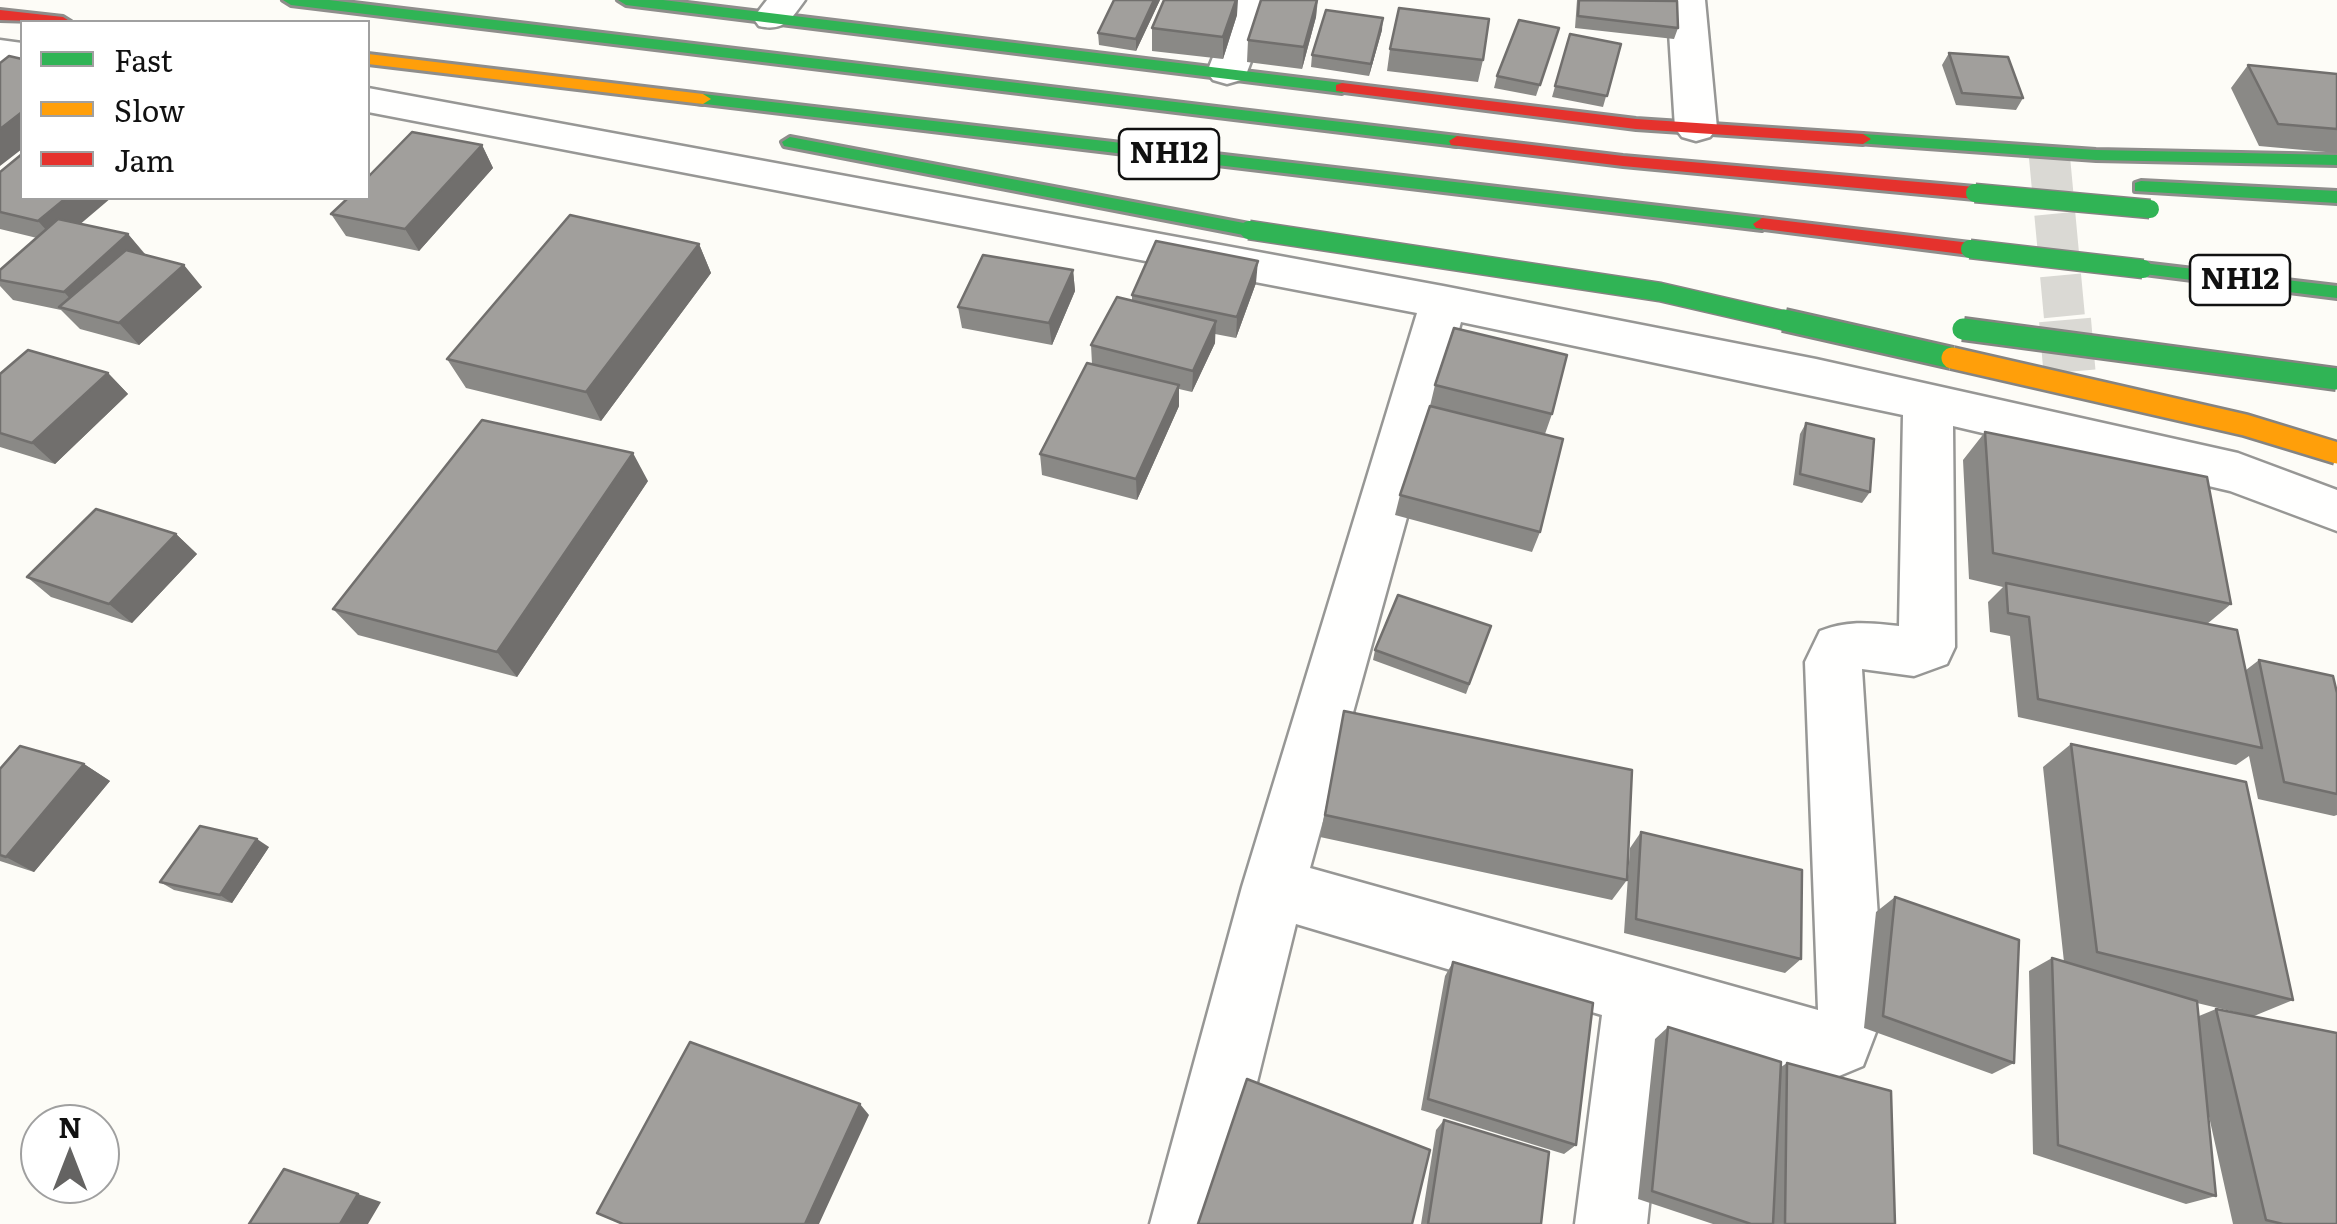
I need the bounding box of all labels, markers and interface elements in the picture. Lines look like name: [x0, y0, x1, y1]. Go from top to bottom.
legend: [20, 20, 370, 200]
text: Fast: [114, 37, 173, 81]
text: Slow: [114, 87, 185, 131]
road number: NH12: [1119, 129, 1219, 179]
text: Jam: [114, 137, 174, 181]
road number: NH12: [2190, 255, 2290, 305]
north arrow: [20, 1104, 120, 1204]
text: N: [58, 1105, 82, 1147]

